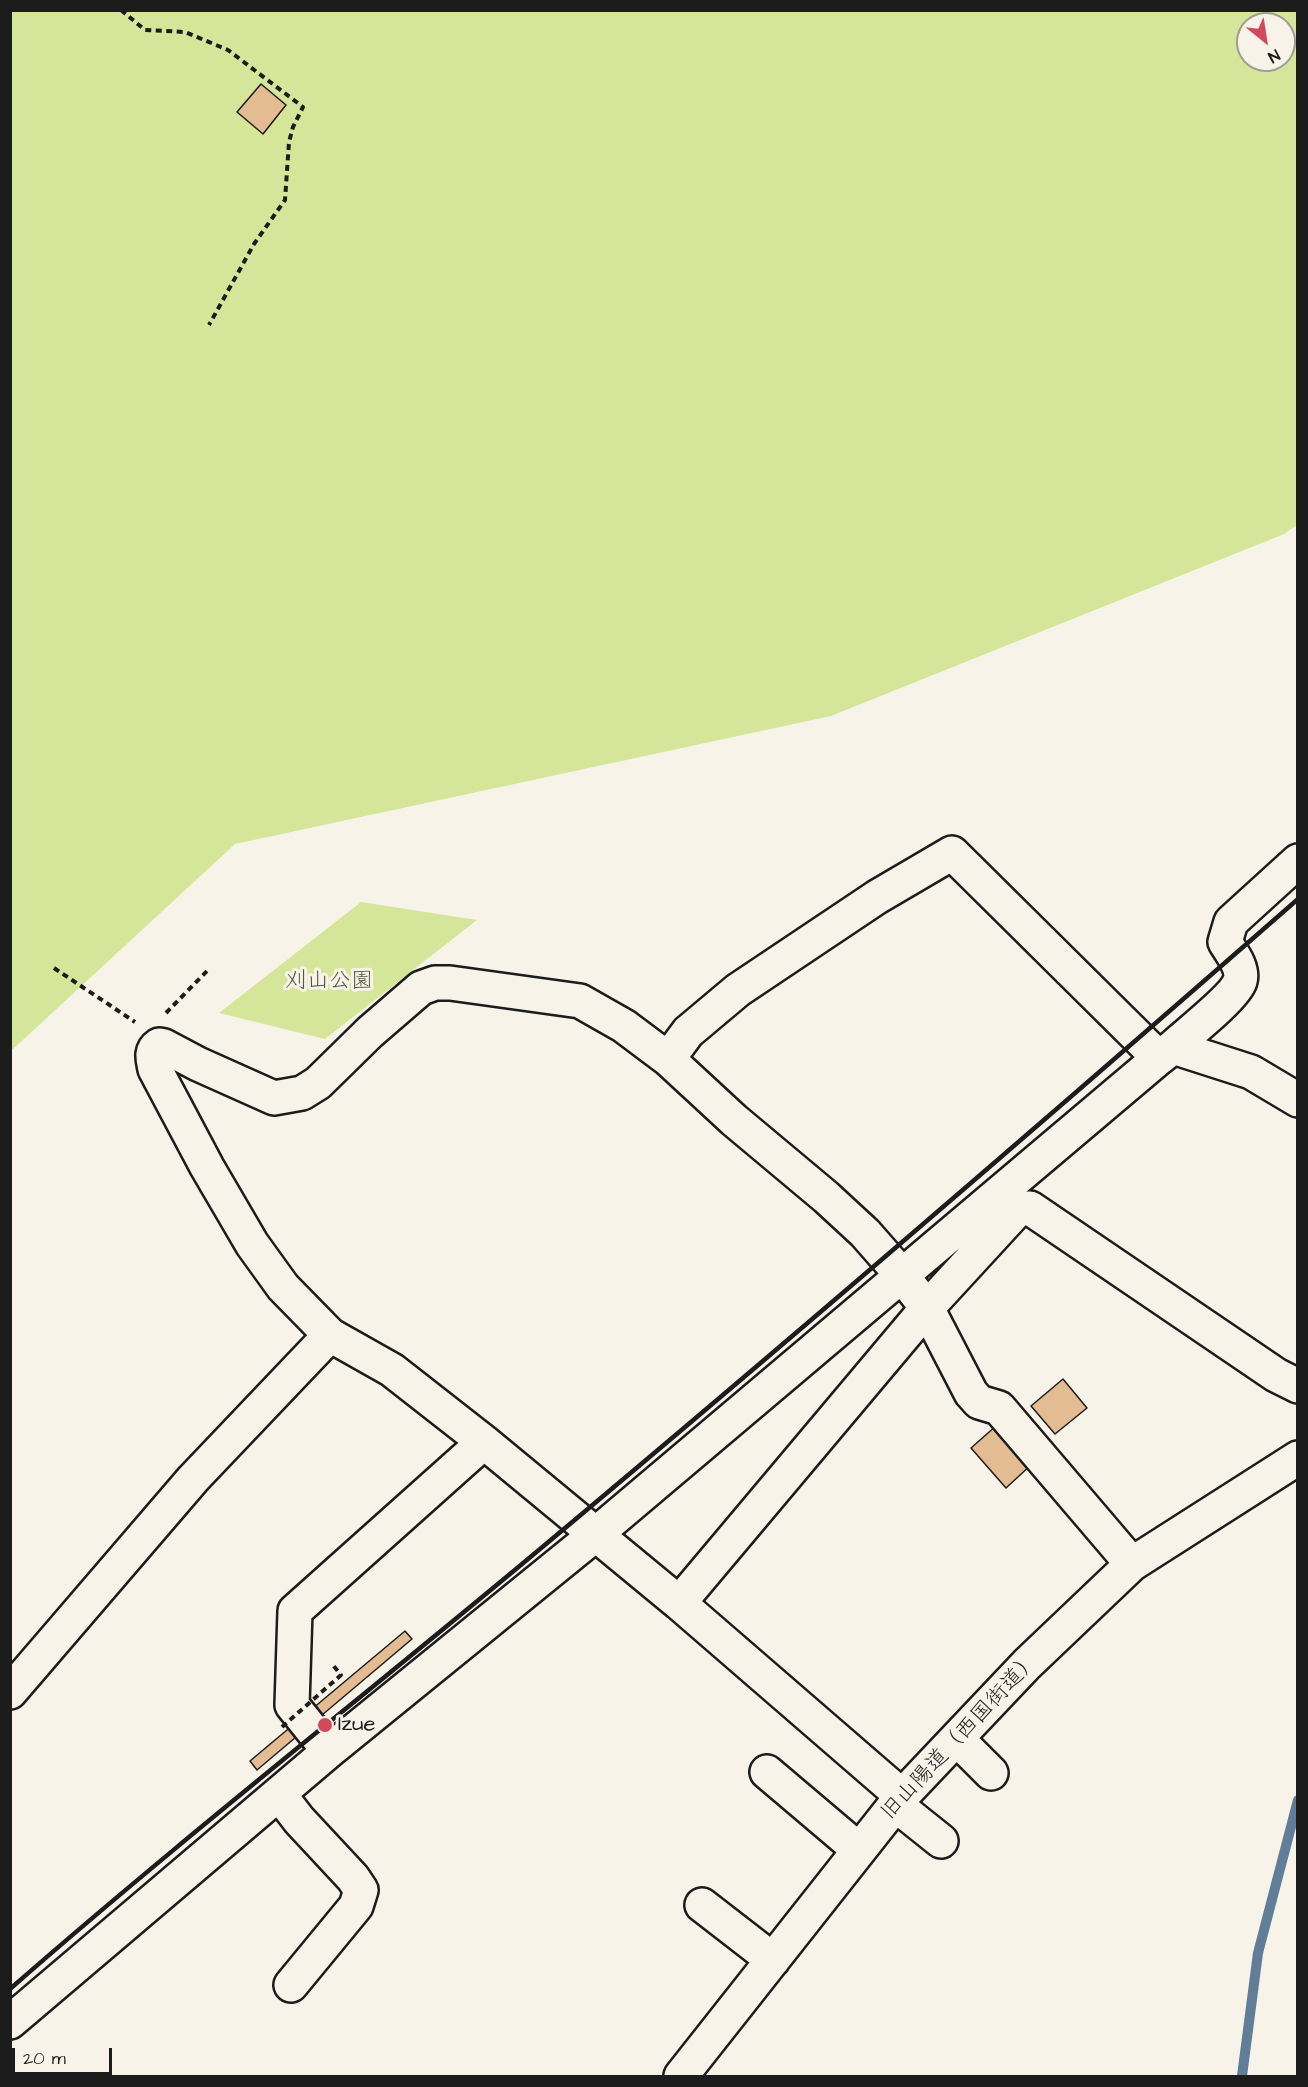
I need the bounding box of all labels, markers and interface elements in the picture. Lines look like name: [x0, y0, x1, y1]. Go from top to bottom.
north arrow: [1236, 12, 1296, 72]
text: N: [1264, 44, 1284, 68]
park label: 刈山公園: [285, 969, 373, 995]
street label: 旧山陽道（西国街道）: [876, 1648, 1046, 1826]
place label: Izue: [338, 1712, 375, 1738]
marker: Izue: [316, 1716, 334, 1734]
scale bar: [15, 2036, 116, 2074]
text: 20 m: [23, 2046, 66, 2071]

